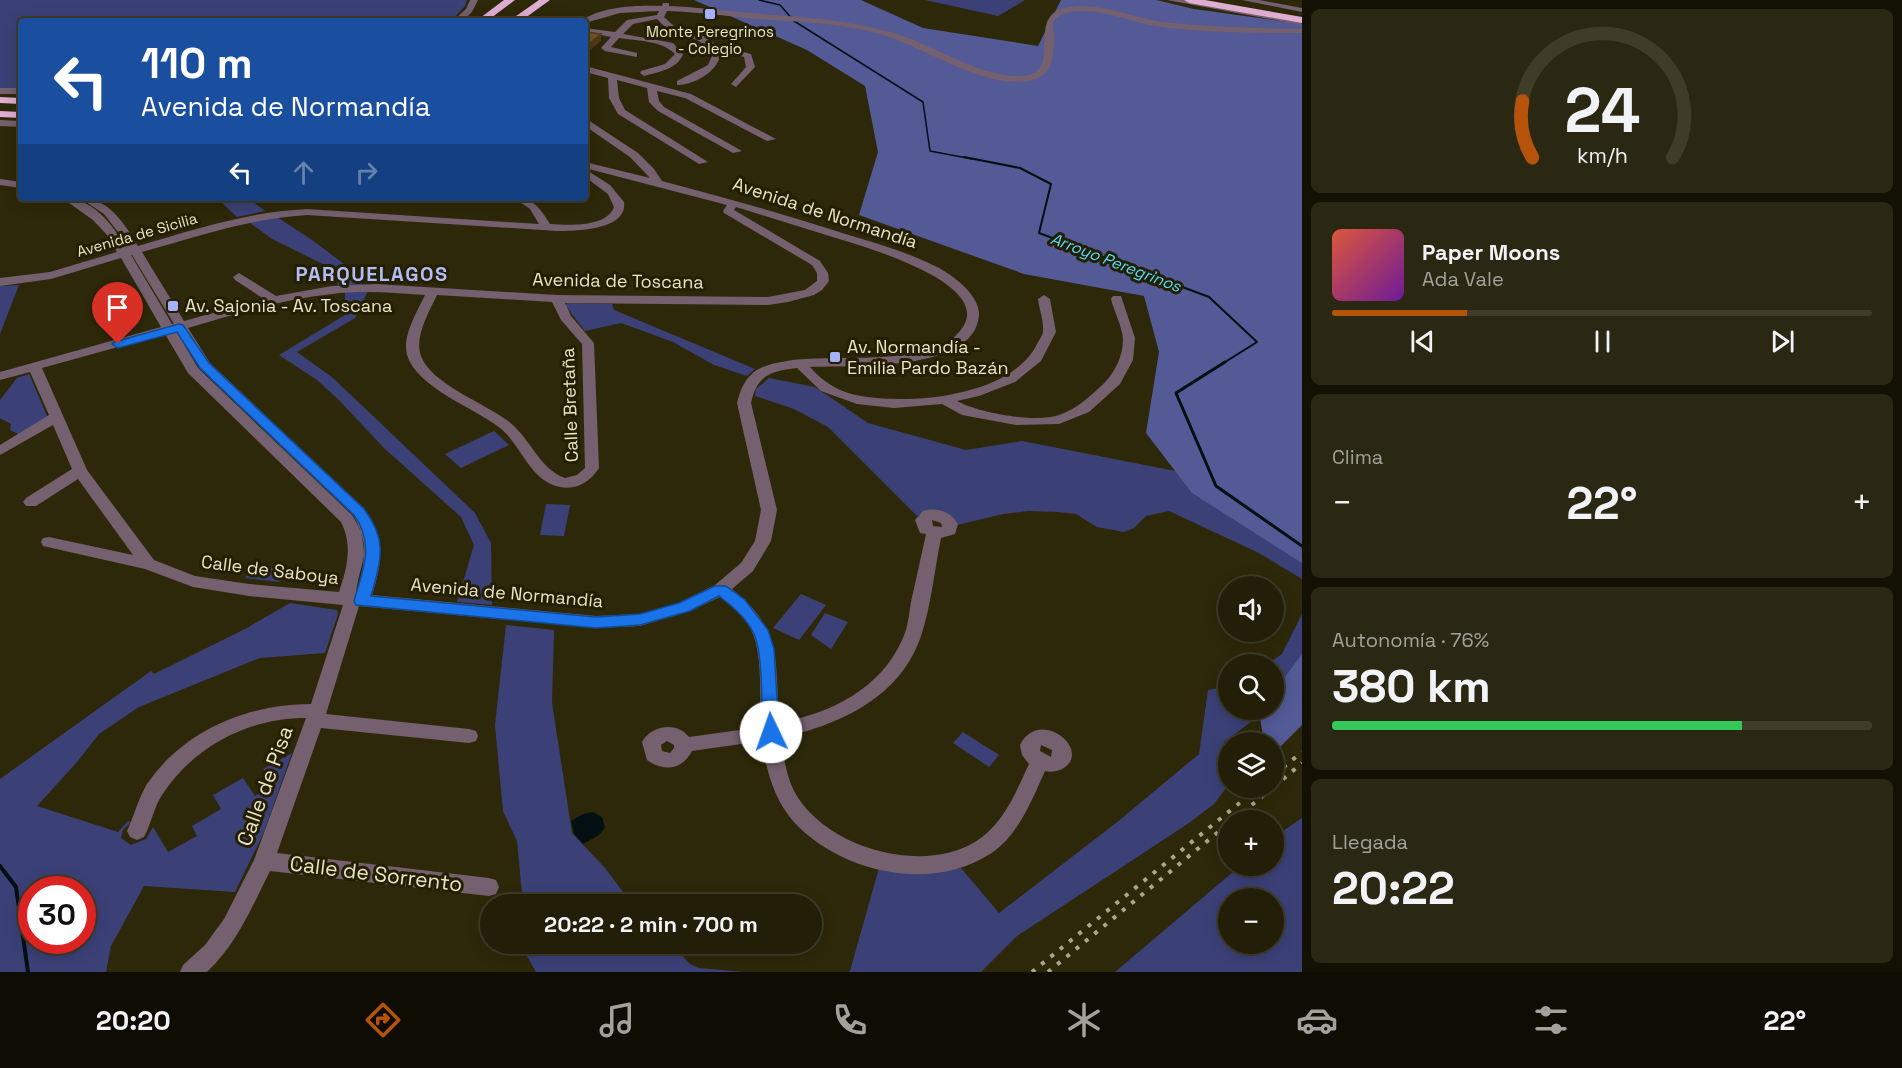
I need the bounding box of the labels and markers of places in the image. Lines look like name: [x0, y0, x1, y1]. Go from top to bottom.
marker: Monte Peregrinos - Colegio: [703, 7, 717, 21]
place label: Monte Peregrinos - Colegio: [646, 22, 774, 58]
pin: [92, 282, 143, 344]
place label: Av. Sajonia - Av. Toscana: [185, 294, 392, 317]
marker: Av. Sajonia - Av. Toscana: [166, 299, 180, 313]
place label: Av. Normandía - Emilia Pardo Bazán: [847, 335, 1009, 379]
marker: Av. Normandía - Emilia Pardo Bazán: [828, 350, 842, 364]

